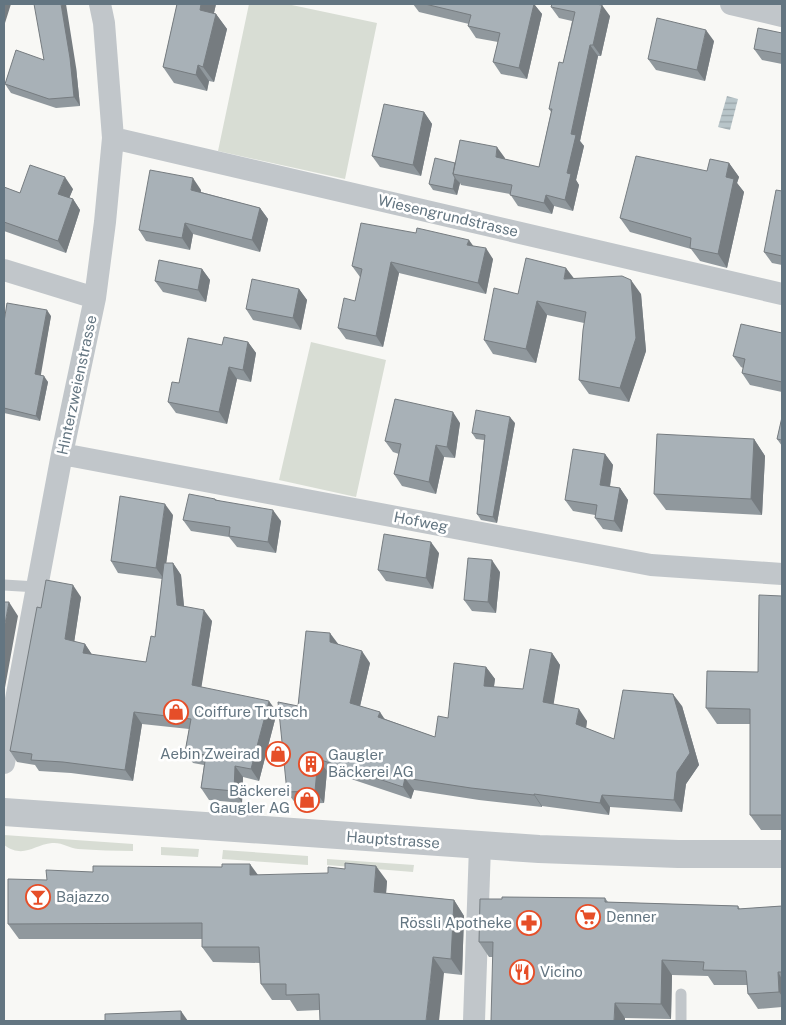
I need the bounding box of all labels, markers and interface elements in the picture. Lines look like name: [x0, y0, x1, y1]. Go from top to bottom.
street label: Wiesengrundstrasse: [376, 191, 520, 240]
street label: Hinterzweienstrasse: [53, 313, 100, 456]
street label: Hofweg: [393, 508, 450, 535]
shop icon: Coiffure Trutsch: [163, 699, 189, 725]
place label: Coiffure Trutsch: [194, 703, 308, 720]
shop icon: Aebin Zweirad: [265, 741, 291, 767]
place label: Aebin Zweirad: [160, 745, 260, 762]
place label: Gaugler Bäckerei AG: [328, 746, 414, 780]
building icon: Gaugler Bäckerei AG: [298, 751, 324, 777]
place label: Bäckerei Gaugler AG: [209, 782, 290, 816]
shop icon: Bäckerei Gaugler AG: [294, 787, 320, 813]
street label: Hauptstrasse: [346, 828, 440, 851]
bar icon: Bajazzo: [25, 884, 51, 910]
place label: Bajazzo: [56, 888, 110, 905]
supermarket icon: Denner: [575, 904, 601, 930]
place label: Denner: [606, 908, 657, 925]
pharmacy icon: Rössli Apotheke: [516, 910, 542, 936]
place label: Rössli Apotheke: [399, 914, 512, 931]
restaurant icon: Vicino: [509, 959, 535, 985]
place label: Vicino: [540, 963, 583, 980]

